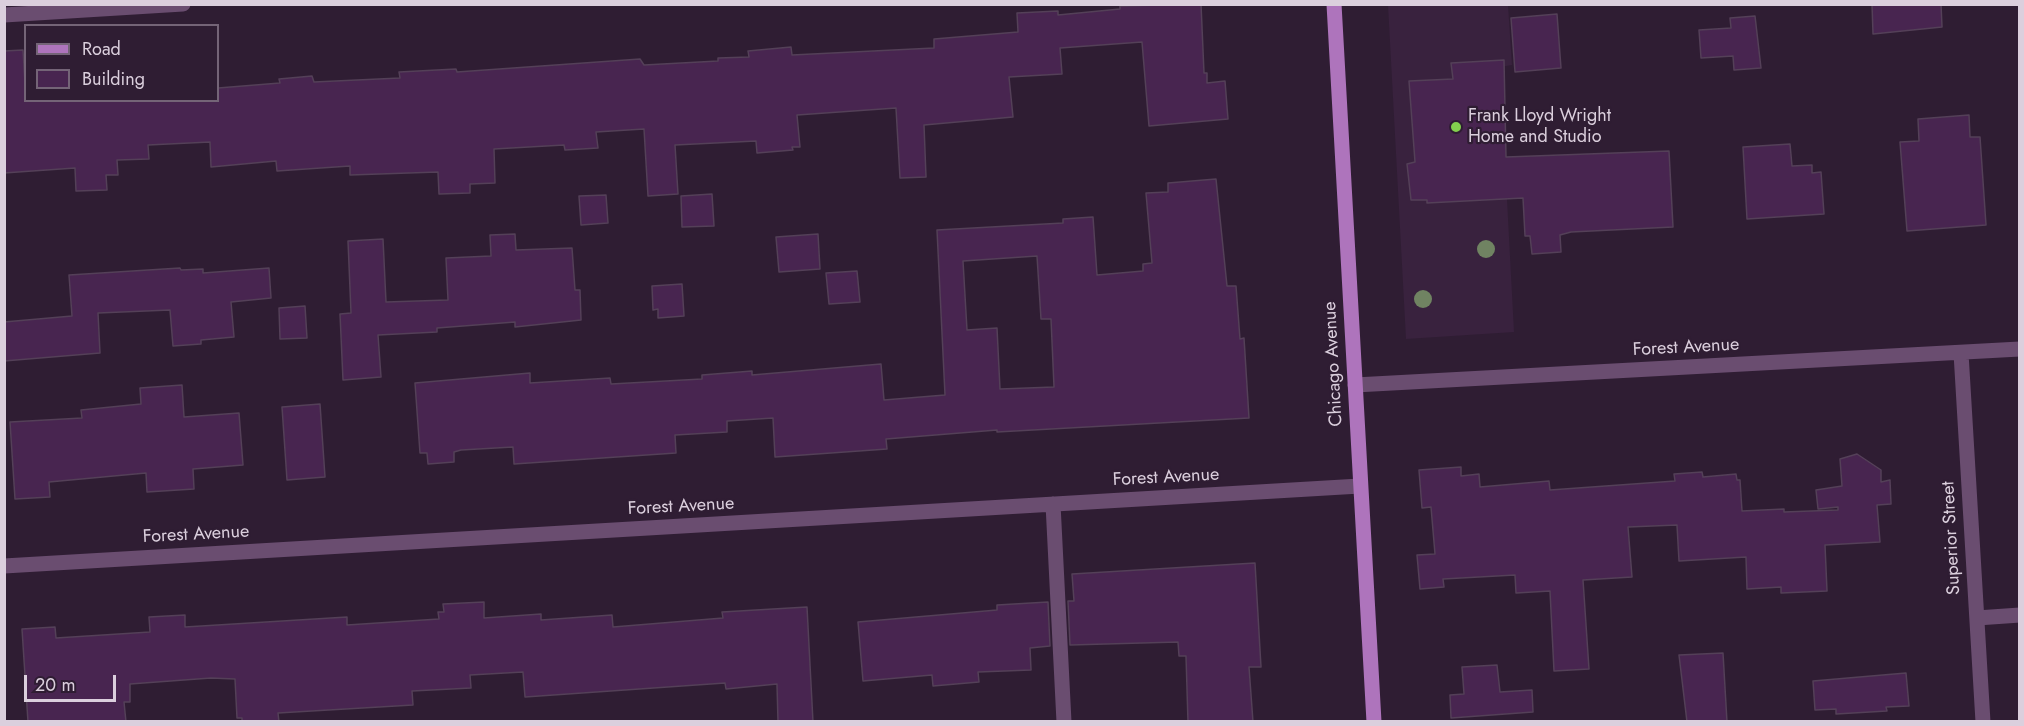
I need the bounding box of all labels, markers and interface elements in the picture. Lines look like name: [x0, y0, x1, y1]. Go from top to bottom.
legend: [24, 24, 219, 102]
text: Road: [82, 36, 121, 62]
text: Building: [82, 66, 145, 92]
place label: Frank Lloyd Wright Home and Studio: [1468, 106, 1611, 148]
marker: Frank Lloyd Wright Home and Studio: [1449, 120, 1463, 134]
street label: Chicago Avenue: [1320, 301, 1348, 427]
street label: Forest Avenue: [1632, 334, 1740, 362]
street label: Forest Avenue: [1112, 464, 1220, 492]
street label: Superior Street: [1938, 480, 1966, 596]
street label: Forest Avenue: [627, 493, 735, 521]
street label: Forest Avenue: [142, 521, 250, 549]
scale bar: [27, 663, 118, 701]
text: 20 m: [35, 672, 75, 698]

